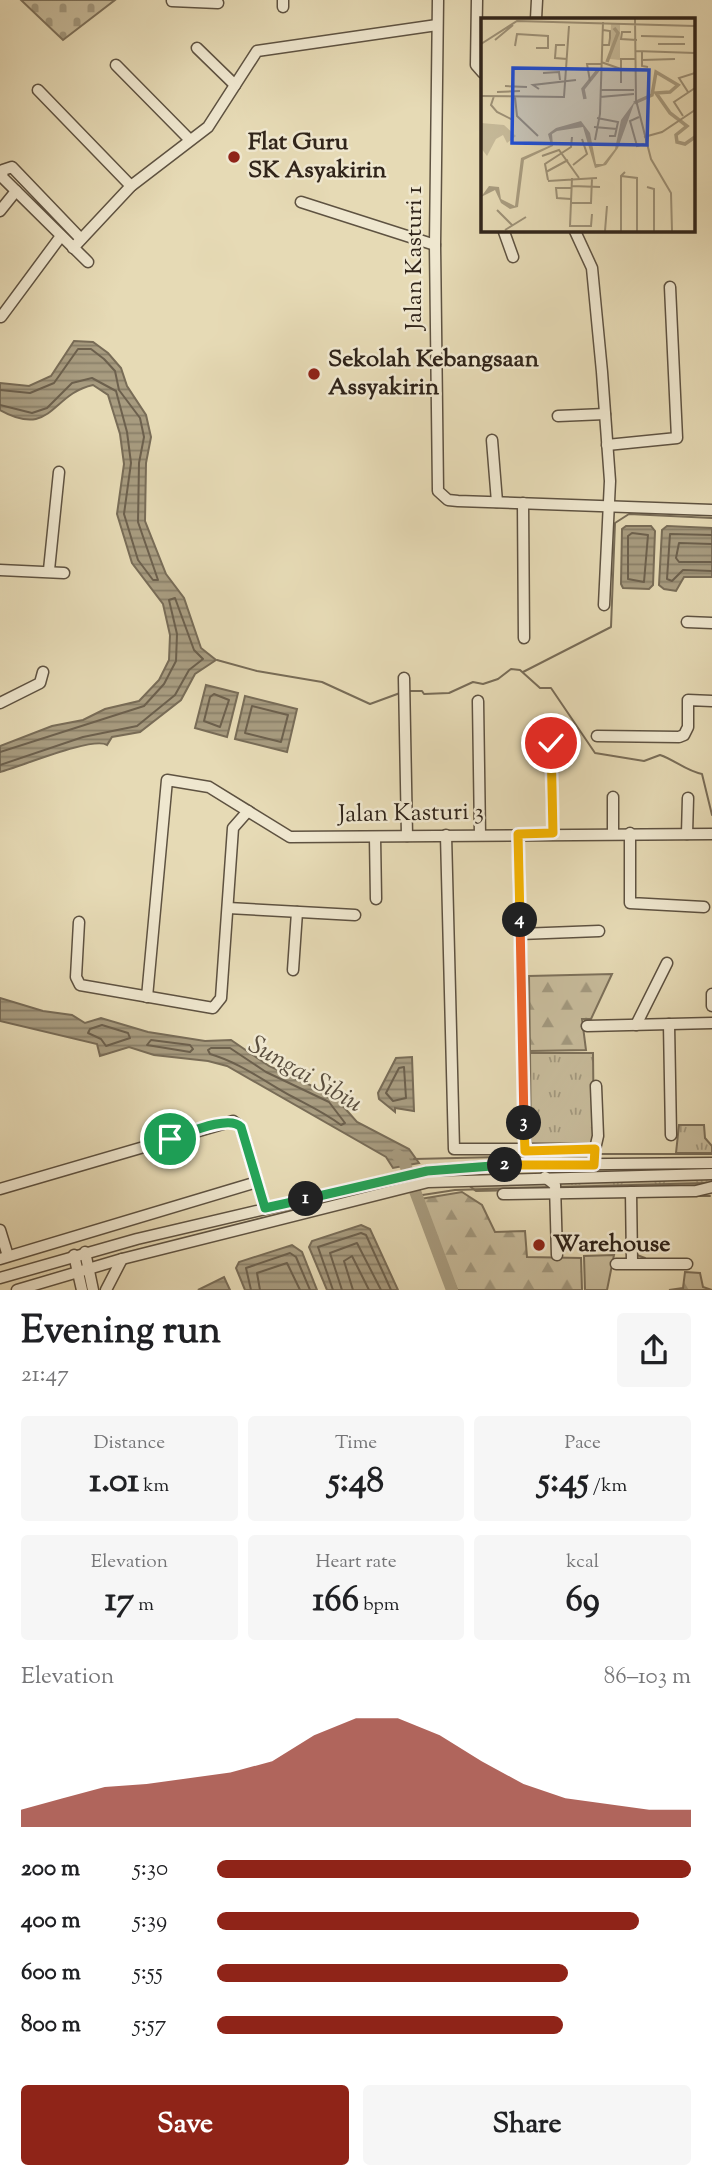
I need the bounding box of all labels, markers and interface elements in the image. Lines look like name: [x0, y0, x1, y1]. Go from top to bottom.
inset map: [481, 18, 694, 231]
place label: Flat Guru SK Asyakirin: [248, 126, 387, 188]
marker: Flat Guru SK Asyakirin: [226, 149, 242, 165]
street label: Jalan Kasturi 1: [398, 186, 432, 332]
place label: Sekolah Kebangsaan Assyakirin: [328, 343, 540, 405]
marker: Sekolah Kebangsaan Assyakirin: [306, 366, 322, 382]
pin: [521, 713, 581, 773]
icon: check: [532, 724, 570, 762]
street label: Jalan Kasturi 3: [336, 796, 484, 832]
pin: 4: [503, 902, 538, 937]
text: 4: [515, 906, 524, 933]
water label: Sungai Sibiu: [241, 1027, 369, 1123]
pin: 3: [506, 1106, 542, 1140]
pin: [140, 1109, 200, 1169]
text: 3: [520, 1109, 527, 1136]
icon: arrive: [151, 1120, 189, 1158]
pin: 2: [488, 1148, 522, 1182]
text: 2: [500, 1151, 509, 1178]
pin: 1: [288, 1182, 324, 1216]
text: 1: [302, 1185, 309, 1212]
place label: Warehouse: [553, 1228, 670, 1262]
marker: Warehouse: [531, 1237, 547, 1253]
text: Evening run: [21, 1306, 221, 1360]
button: share: [617, 1313, 691, 1387]
text: 21:47: [21, 1359, 69, 1392]
text: Distance: [94, 1430, 165, 1457]
text: Time: [335, 1430, 377, 1457]
text: Pace: [564, 1430, 601, 1457]
text: 1.01: [89, 1457, 139, 1508]
text: 5:48: [328, 1457, 384, 1508]
text: 5:45: [538, 1457, 589, 1508]
text: km: [139, 1473, 169, 1500]
text: /km: [589, 1473, 627, 1500]
text: Elevation: [91, 1549, 168, 1576]
text: Heart rate: [315, 1549, 397, 1576]
text: kcal: [566, 1549, 599, 1576]
text: 17: [105, 1576, 134, 1627]
text: 166: [312, 1576, 359, 1627]
text: 69: [565, 1576, 600, 1627]
text: m: [134, 1592, 154, 1619]
text: bpm: [359, 1592, 400, 1619]
text: Elevation: [21, 1661, 114, 1694]
text: 86–103 m: [604, 1661, 691, 1694]
text: 200 m: [21, 1853, 80, 1886]
text: 5:30: [133, 1853, 168, 1886]
text: 400 m: [21, 1905, 81, 1938]
text: 5:39: [133, 1905, 167, 1938]
text: 600 m: [21, 1957, 81, 1990]
text: 5:55: [133, 1957, 163, 1990]
text: 800 m: [21, 2009, 81, 2042]
text: 5:57: [133, 2009, 166, 2042]
button: Save: [21, 2085, 349, 2165]
button: Share: [363, 2085, 691, 2165]

